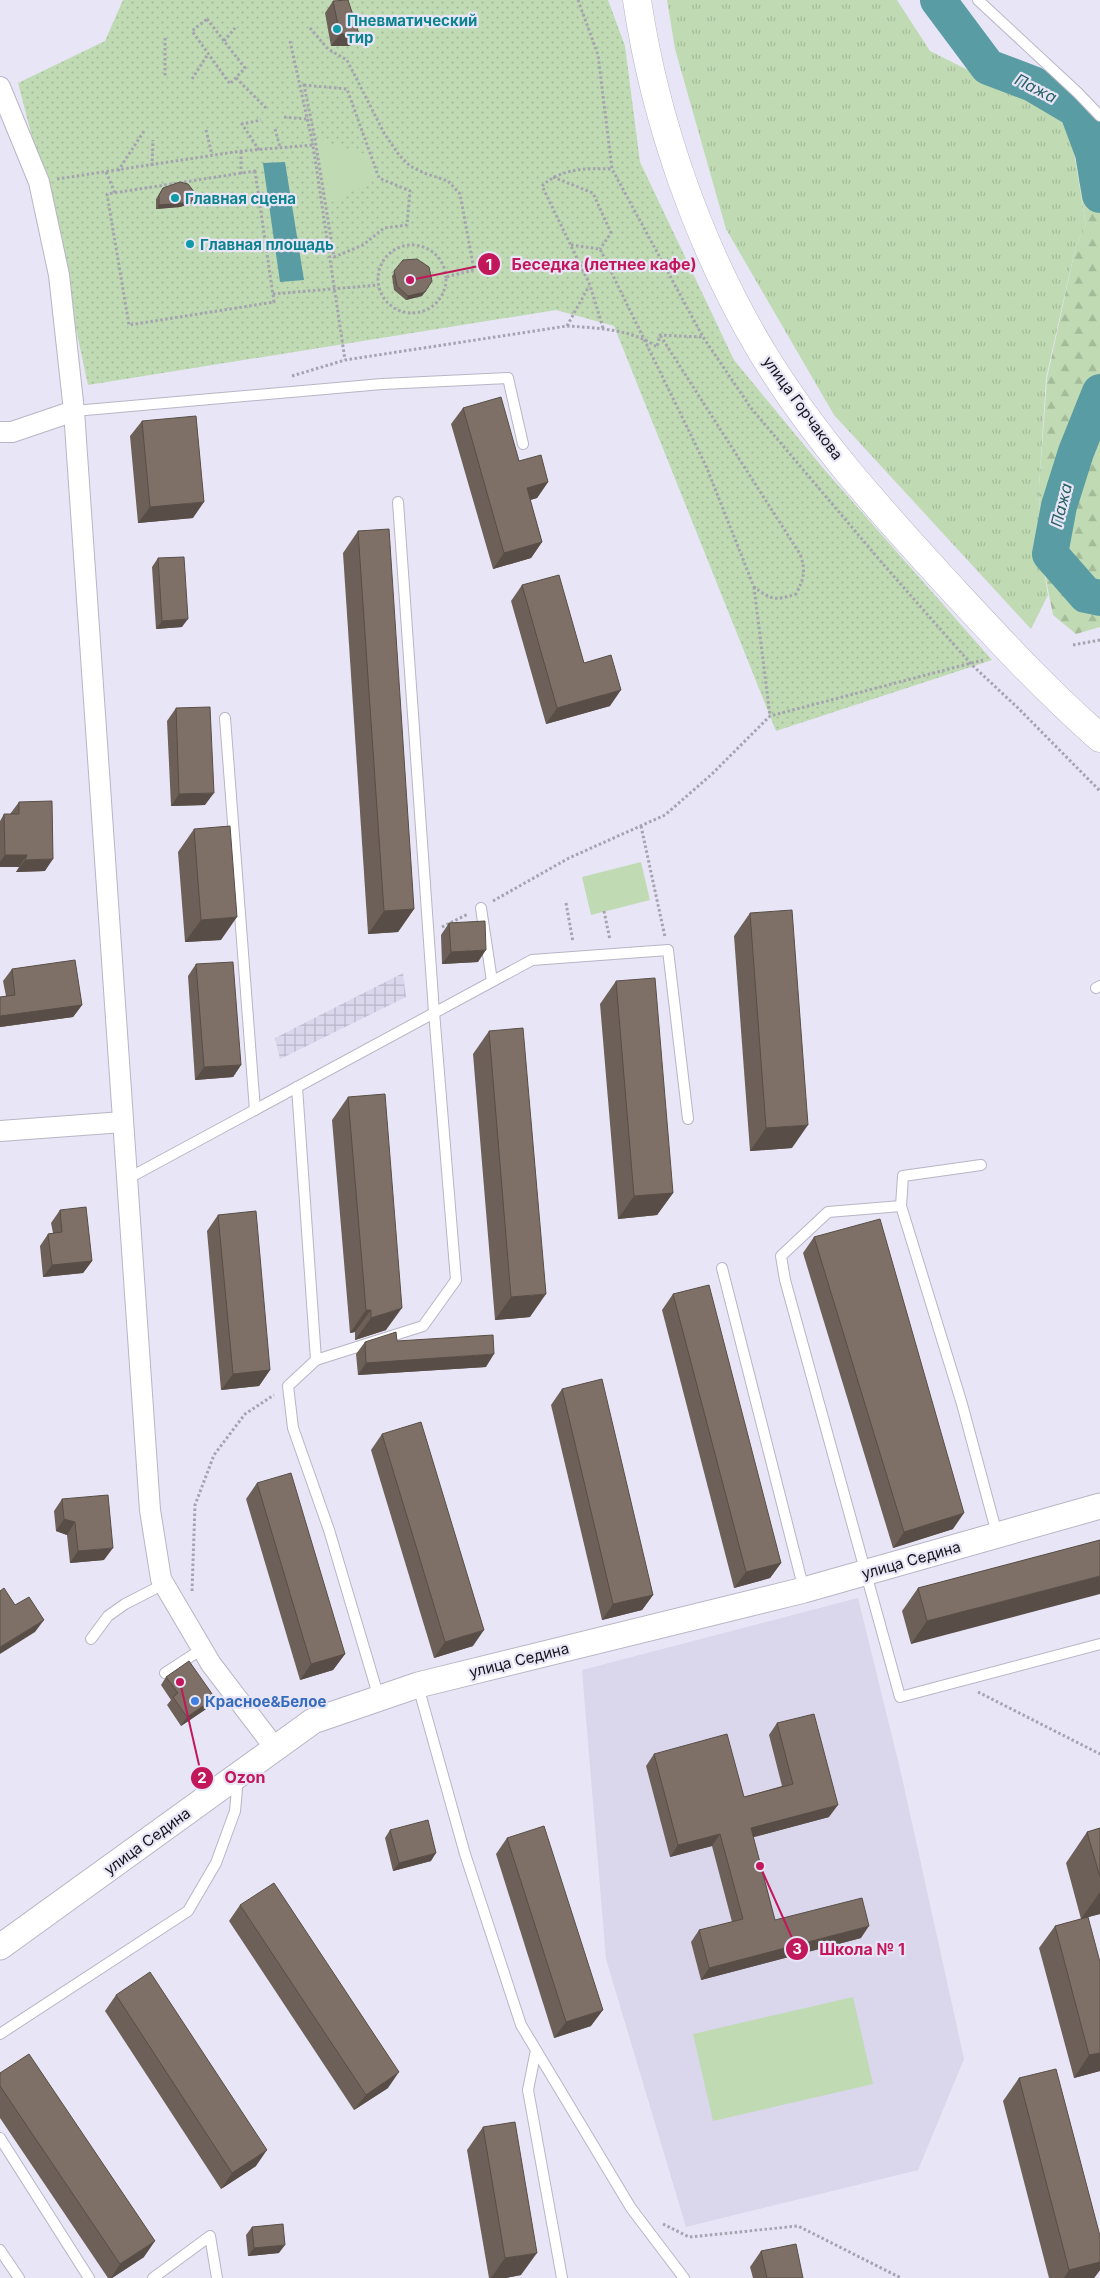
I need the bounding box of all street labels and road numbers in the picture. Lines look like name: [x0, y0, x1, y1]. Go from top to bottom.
street label: улица Горчакова: [759, 352, 847, 464]
street label: улица Седина: [859, 1537, 963, 1583]
street label: улица Седина: [467, 1638, 571, 1682]
street label: улица Седина: [100, 1803, 194, 1879]

